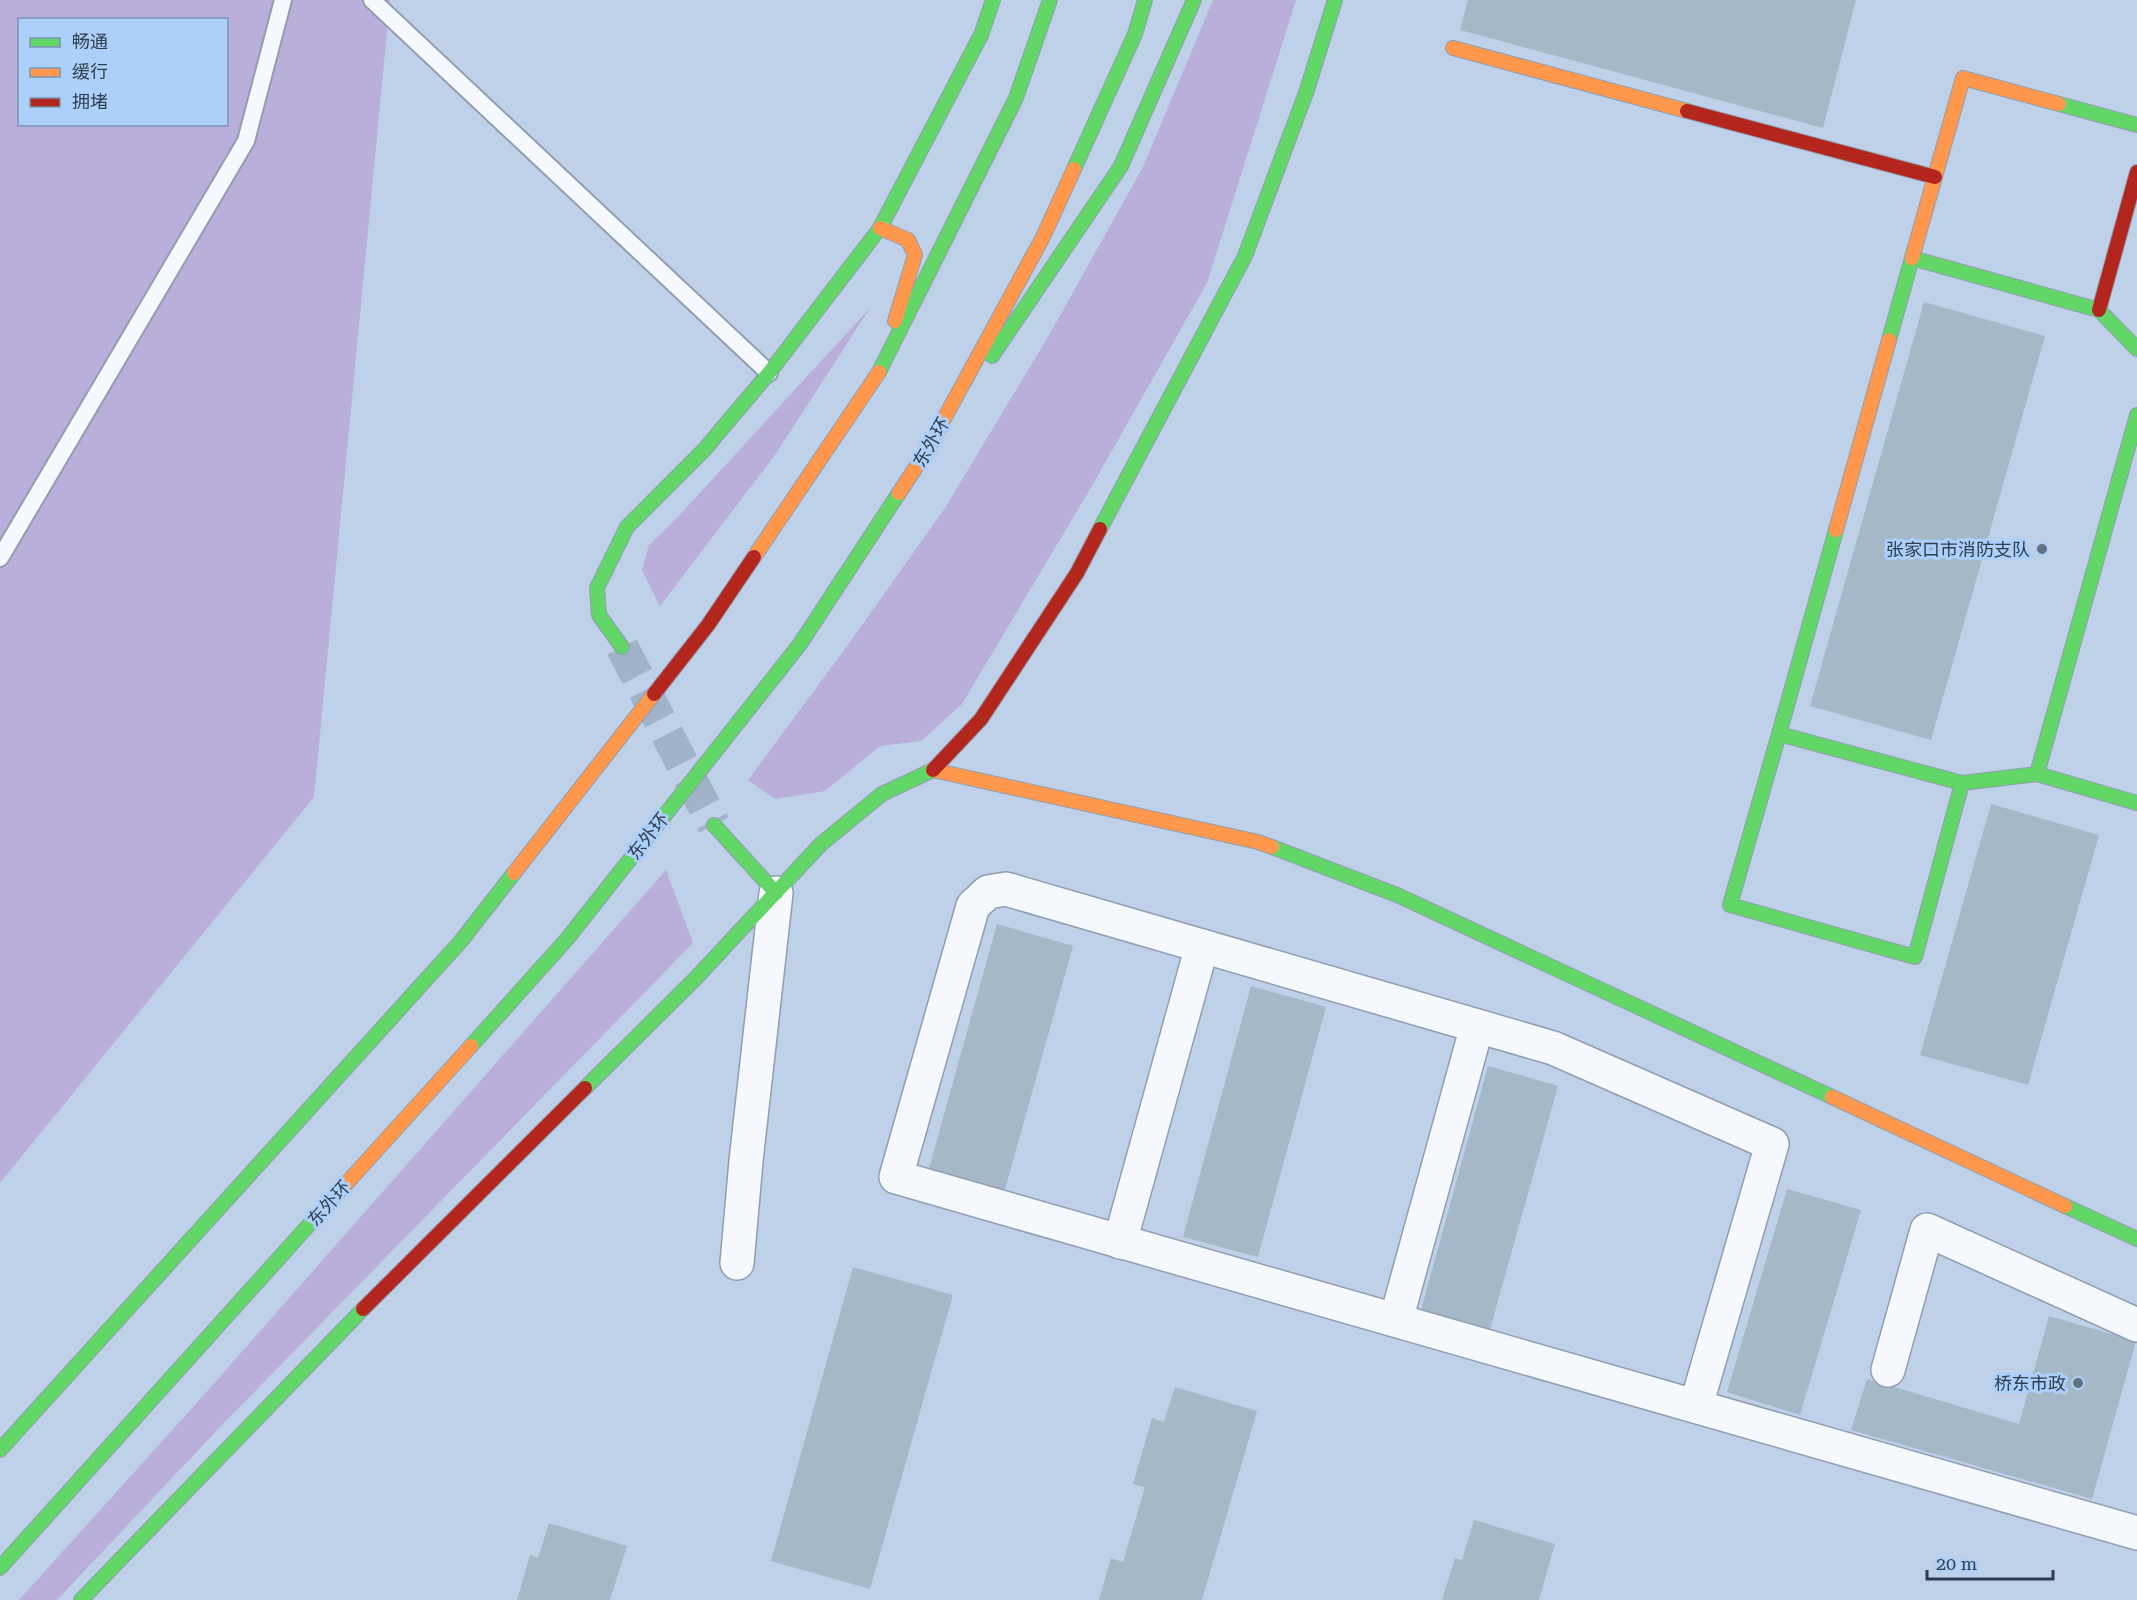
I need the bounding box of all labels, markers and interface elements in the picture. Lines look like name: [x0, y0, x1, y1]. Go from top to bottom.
legend: [18, 18, 228, 126]
text: 畅通: [72, 31, 108, 52]
text: 缓行: [72, 61, 108, 82]
text: 拥堵: [72, 91, 108, 112]
street label: 东外环: [908, 413, 954, 471]
place label: 张家口市消防支队: [1886, 539, 2030, 560]
marker: 张家口市消防支队: [2035, 542, 2049, 556]
street label: 东外环: [623, 808, 673, 864]
street label: 东外环: [303, 1176, 355, 1230]
place label: 桥东市政: [1994, 1373, 2066, 1394]
marker: 桥东市政: [2071, 1376, 2085, 1390]
scale bar: [1927, 1543, 2053, 1581]
text: 20 m: [1936, 1553, 1977, 1574]

